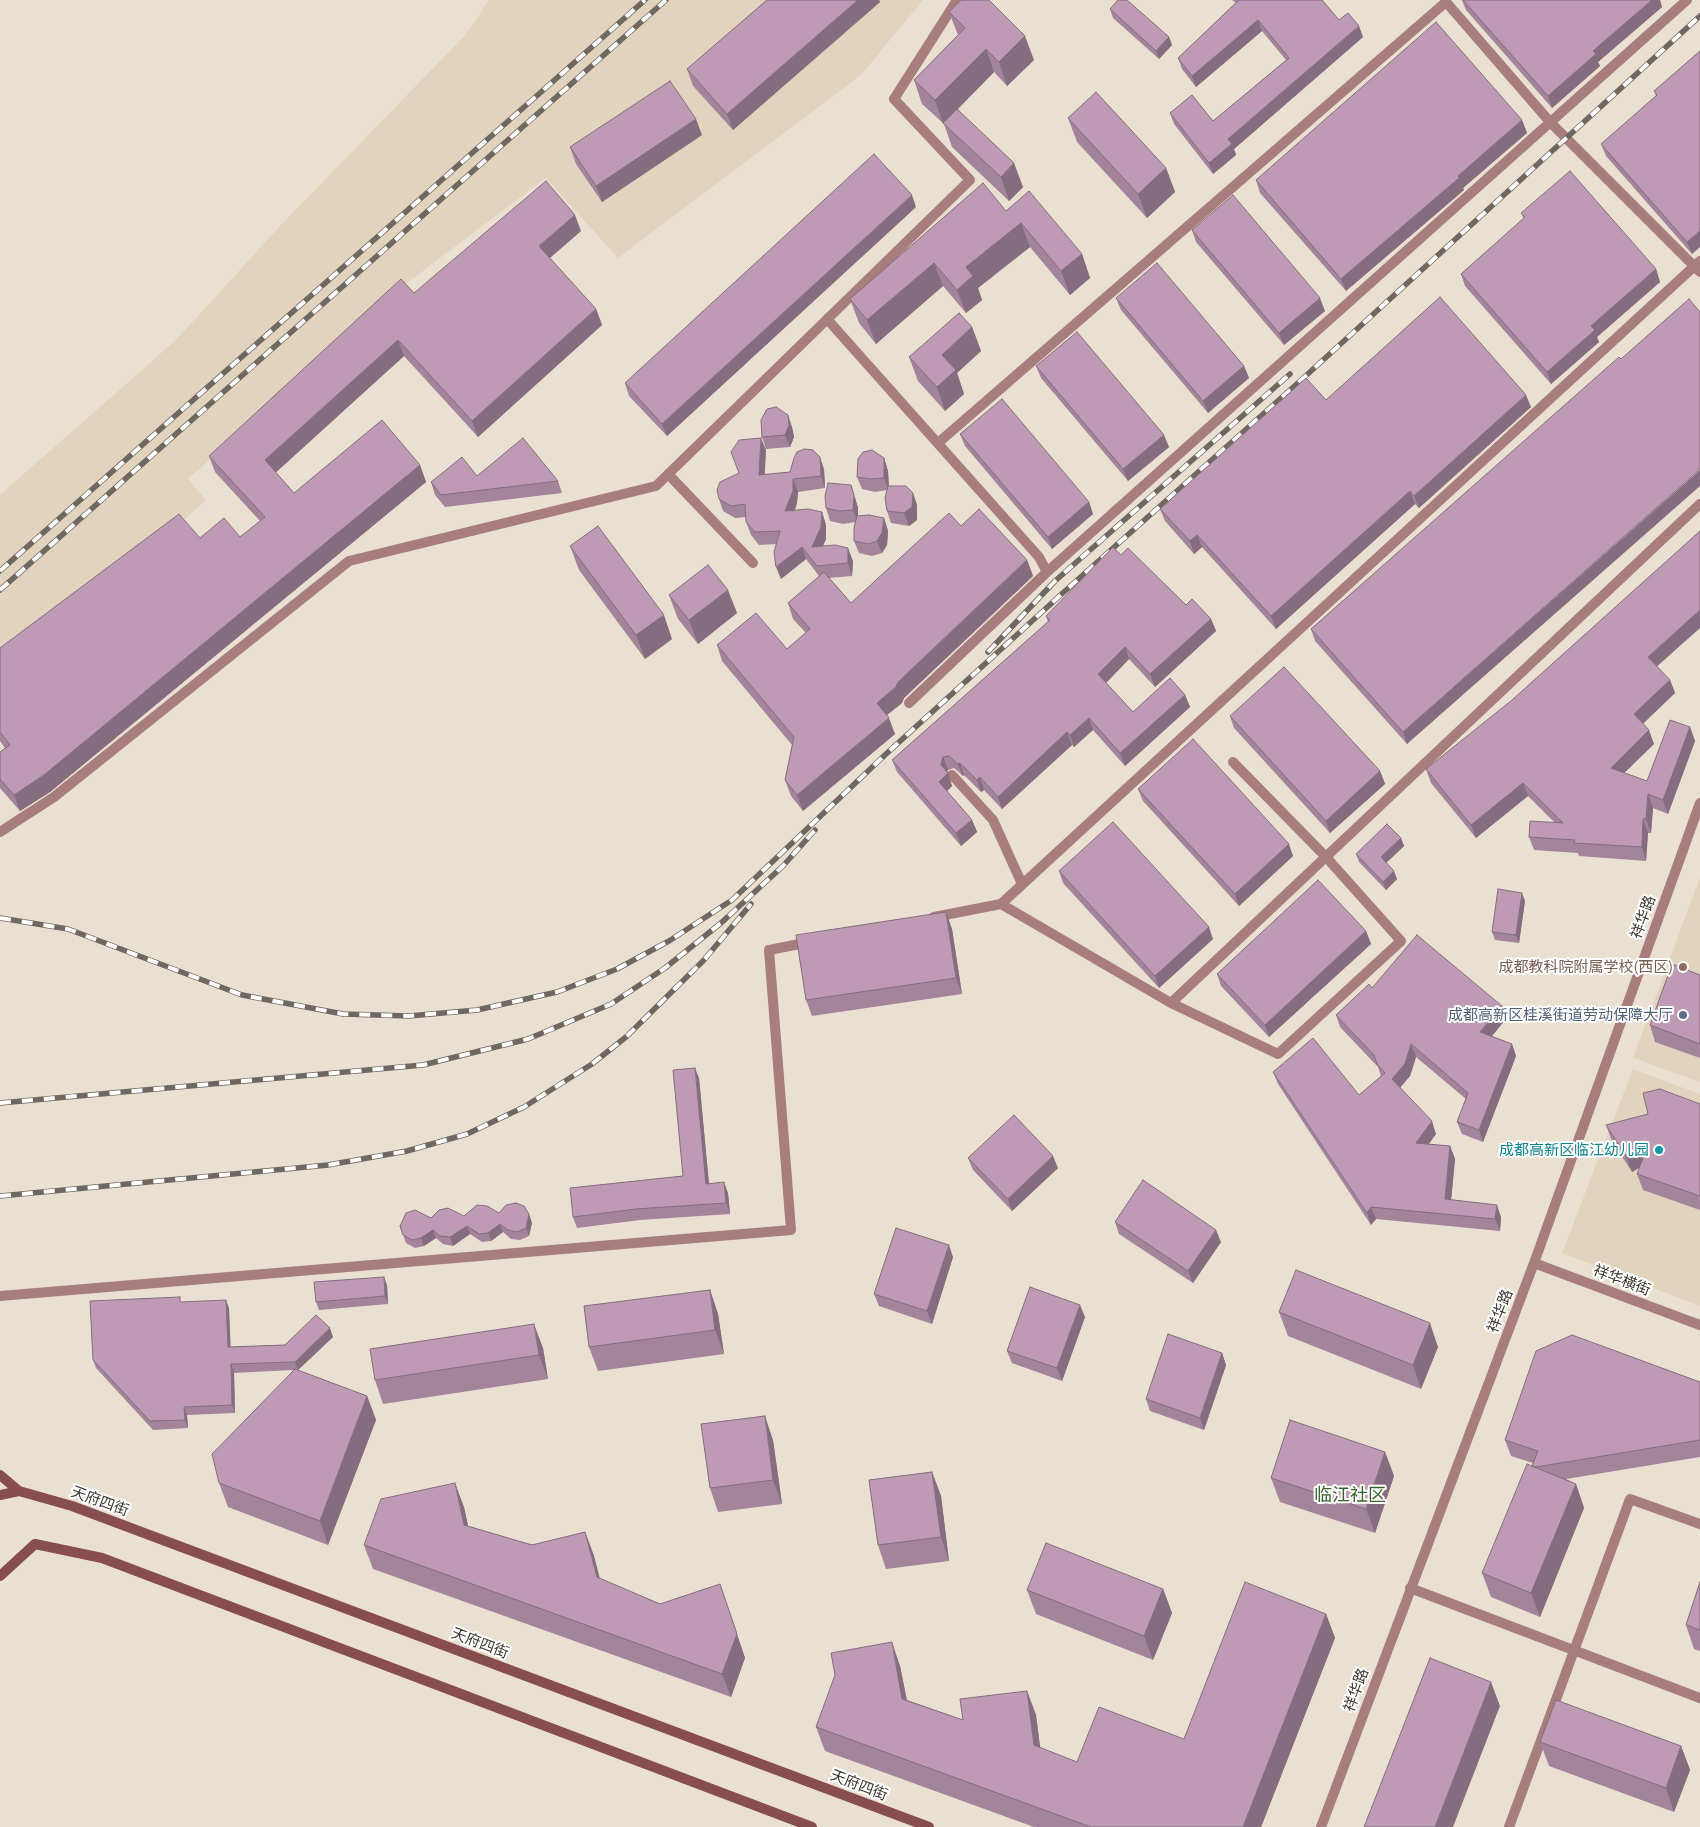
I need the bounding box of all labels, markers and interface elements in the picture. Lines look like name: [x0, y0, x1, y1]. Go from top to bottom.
street label: 祥华路: [1627, 893, 1659, 941]
place label: 成都教科院附属学校(西区): [1499, 958, 1673, 976]
marker: 成都教科院附属学校(西区): [1677, 961, 1689, 973]
place label: 成都高新区桂溪街道劳动保障大厅: [1448, 1006, 1673, 1024]
marker: 成都高新区桂溪街道劳动保障大厅: [1677, 1009, 1689, 1021]
place label: 成都高新区临江幼儿园: [1499, 1141, 1649, 1159]
marker: 成都高新区临江幼儿园: [1653, 1144, 1665, 1156]
street label: 祥华横街: [1591, 1261, 1653, 1299]
street label: 祥华路: [1484, 1287, 1516, 1335]
street label: 天府四街: [69, 1482, 131, 1520]
district label: 临江社区: [1314, 1484, 1386, 1506]
street label: 天府四街: [449, 1624, 511, 1662]
street label: 祥华路: [1340, 1666, 1372, 1714]
street label: 天府四街: [828, 1766, 890, 1804]

